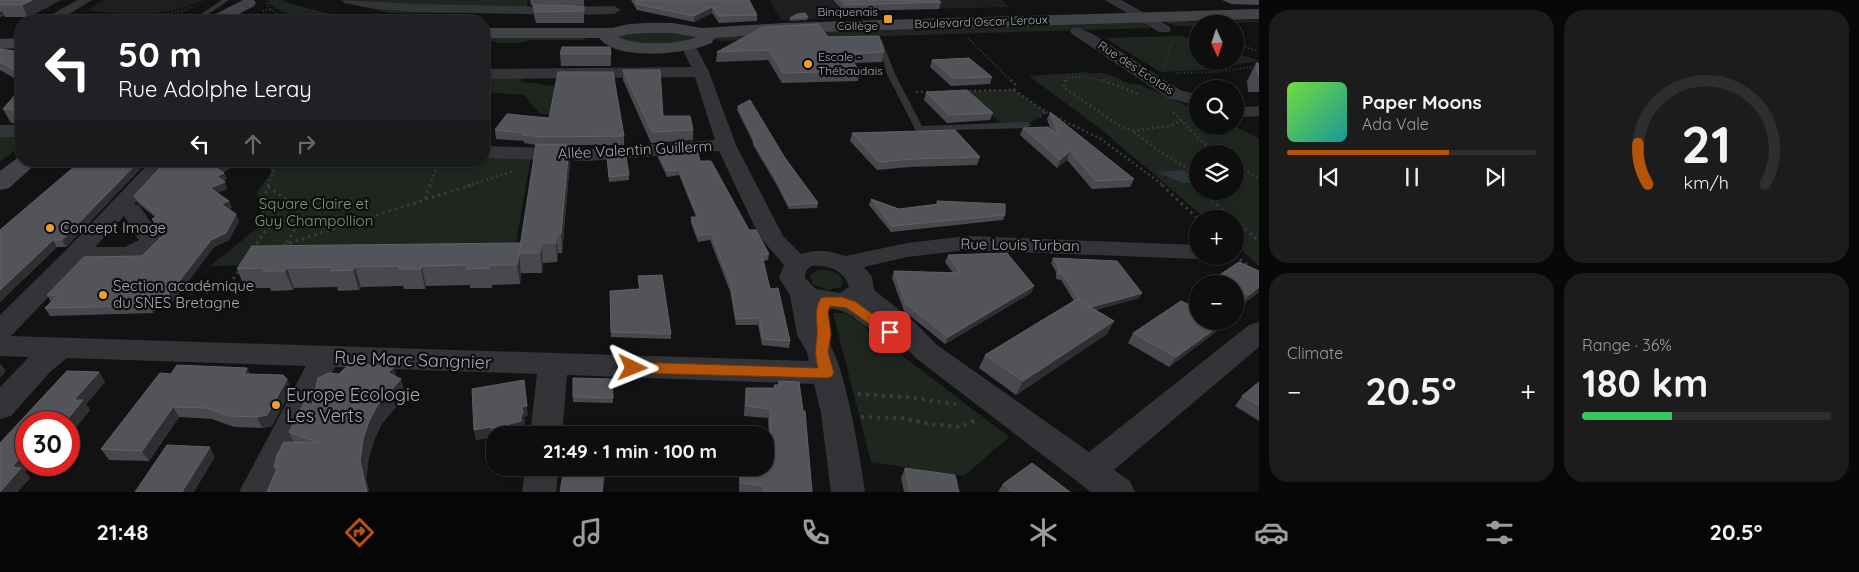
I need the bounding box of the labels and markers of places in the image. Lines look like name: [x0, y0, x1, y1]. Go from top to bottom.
place label: Binquenais Collège: [817, 4, 878, 33]
marker: Binquenais Collège: [882, 13, 894, 25]
place label: Escale - Thébaudais: [818, 49, 883, 78]
marker: Escale - Thébaudais: [802, 58, 814, 70]
place label: Concept Image: [60, 218, 166, 237]
marker: Concept Image: [44, 222, 56, 234]
place label: Section académique du SNES Bretagne: [113, 276, 254, 312]
marker: Section académique du SNES Bretagne: [97, 289, 109, 301]
pin: [869, 311, 911, 353]
place label: Europe Ecologie Les Verts: [286, 383, 420, 427]
marker: Europe Ecologie Les Verts: [270, 399, 282, 411]

